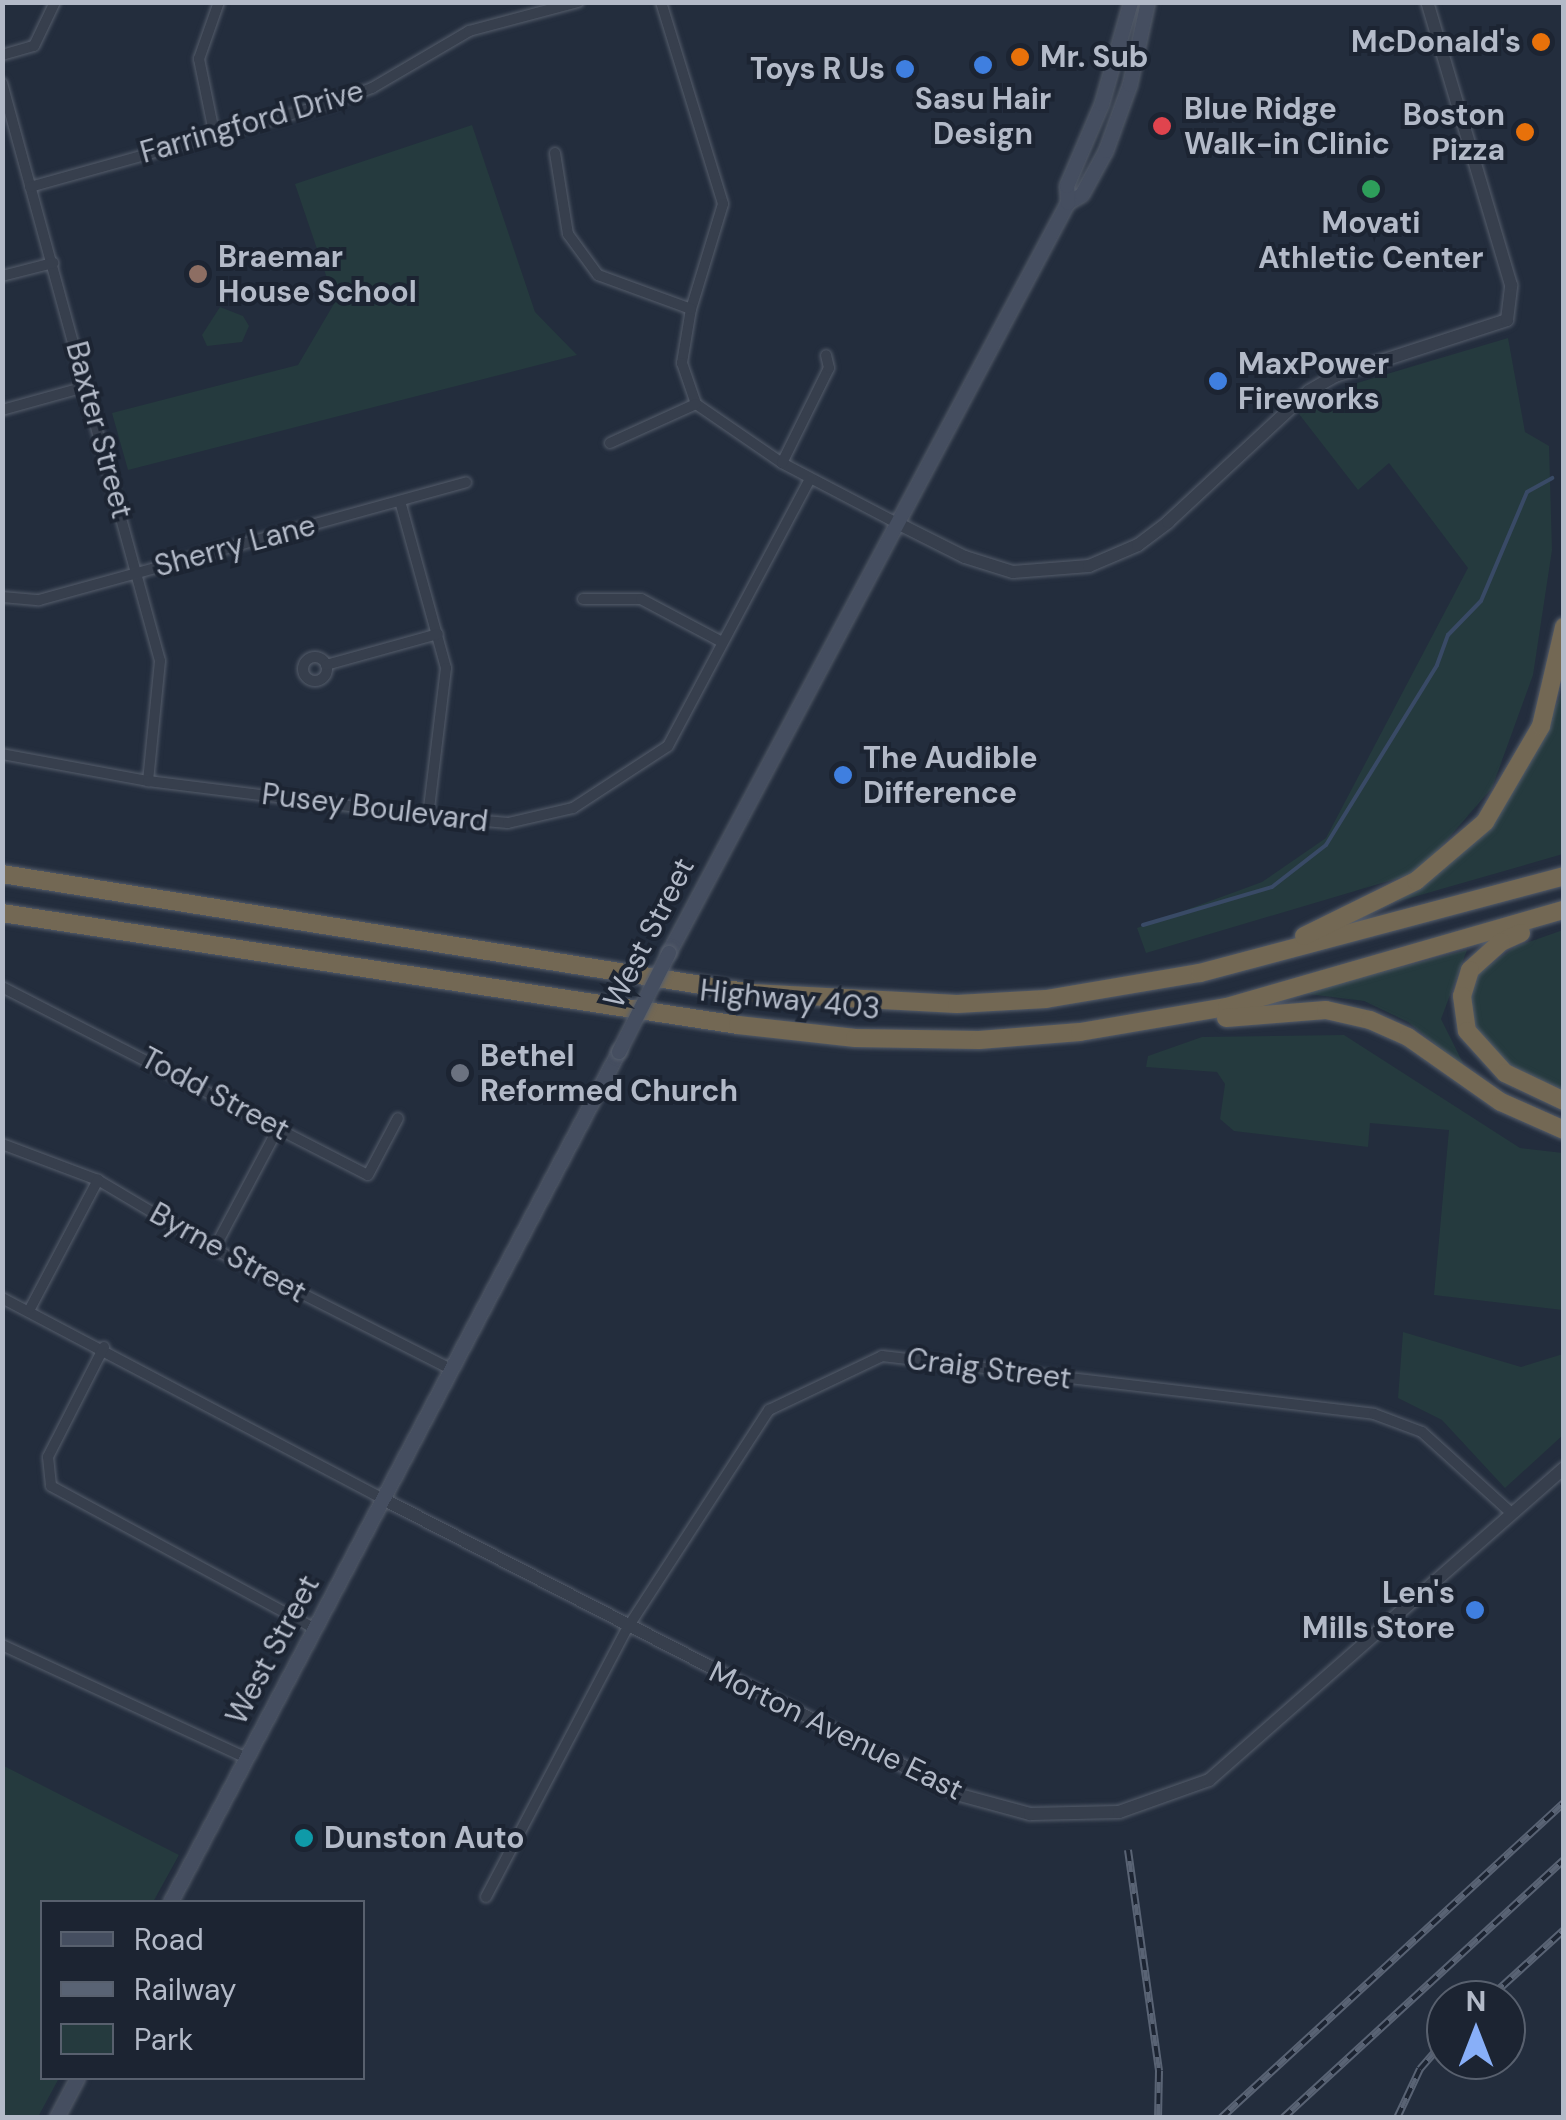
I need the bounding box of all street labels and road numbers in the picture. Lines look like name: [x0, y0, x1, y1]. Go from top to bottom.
street label: Farringford Drive: [136, 73, 368, 171]
street label: Baxter Street: [58, 338, 140, 522]
street label: Sherry Lane: [151, 507, 319, 585]
street label: Pusey Boulevard: [260, 776, 490, 840]
street label: West Street: [596, 852, 702, 1014]
street label: Highway 403: [698, 973, 882, 1027]
street label: Todd Street: [135, 1040, 295, 1148]
street label: Byrne Street: [144, 1195, 312, 1311]
street label: Craig Street: [904, 1341, 1074, 1397]
street label: West Street: [219, 1569, 327, 1731]
street label: Morton Avenue East: [703, 1654, 969, 1808]

